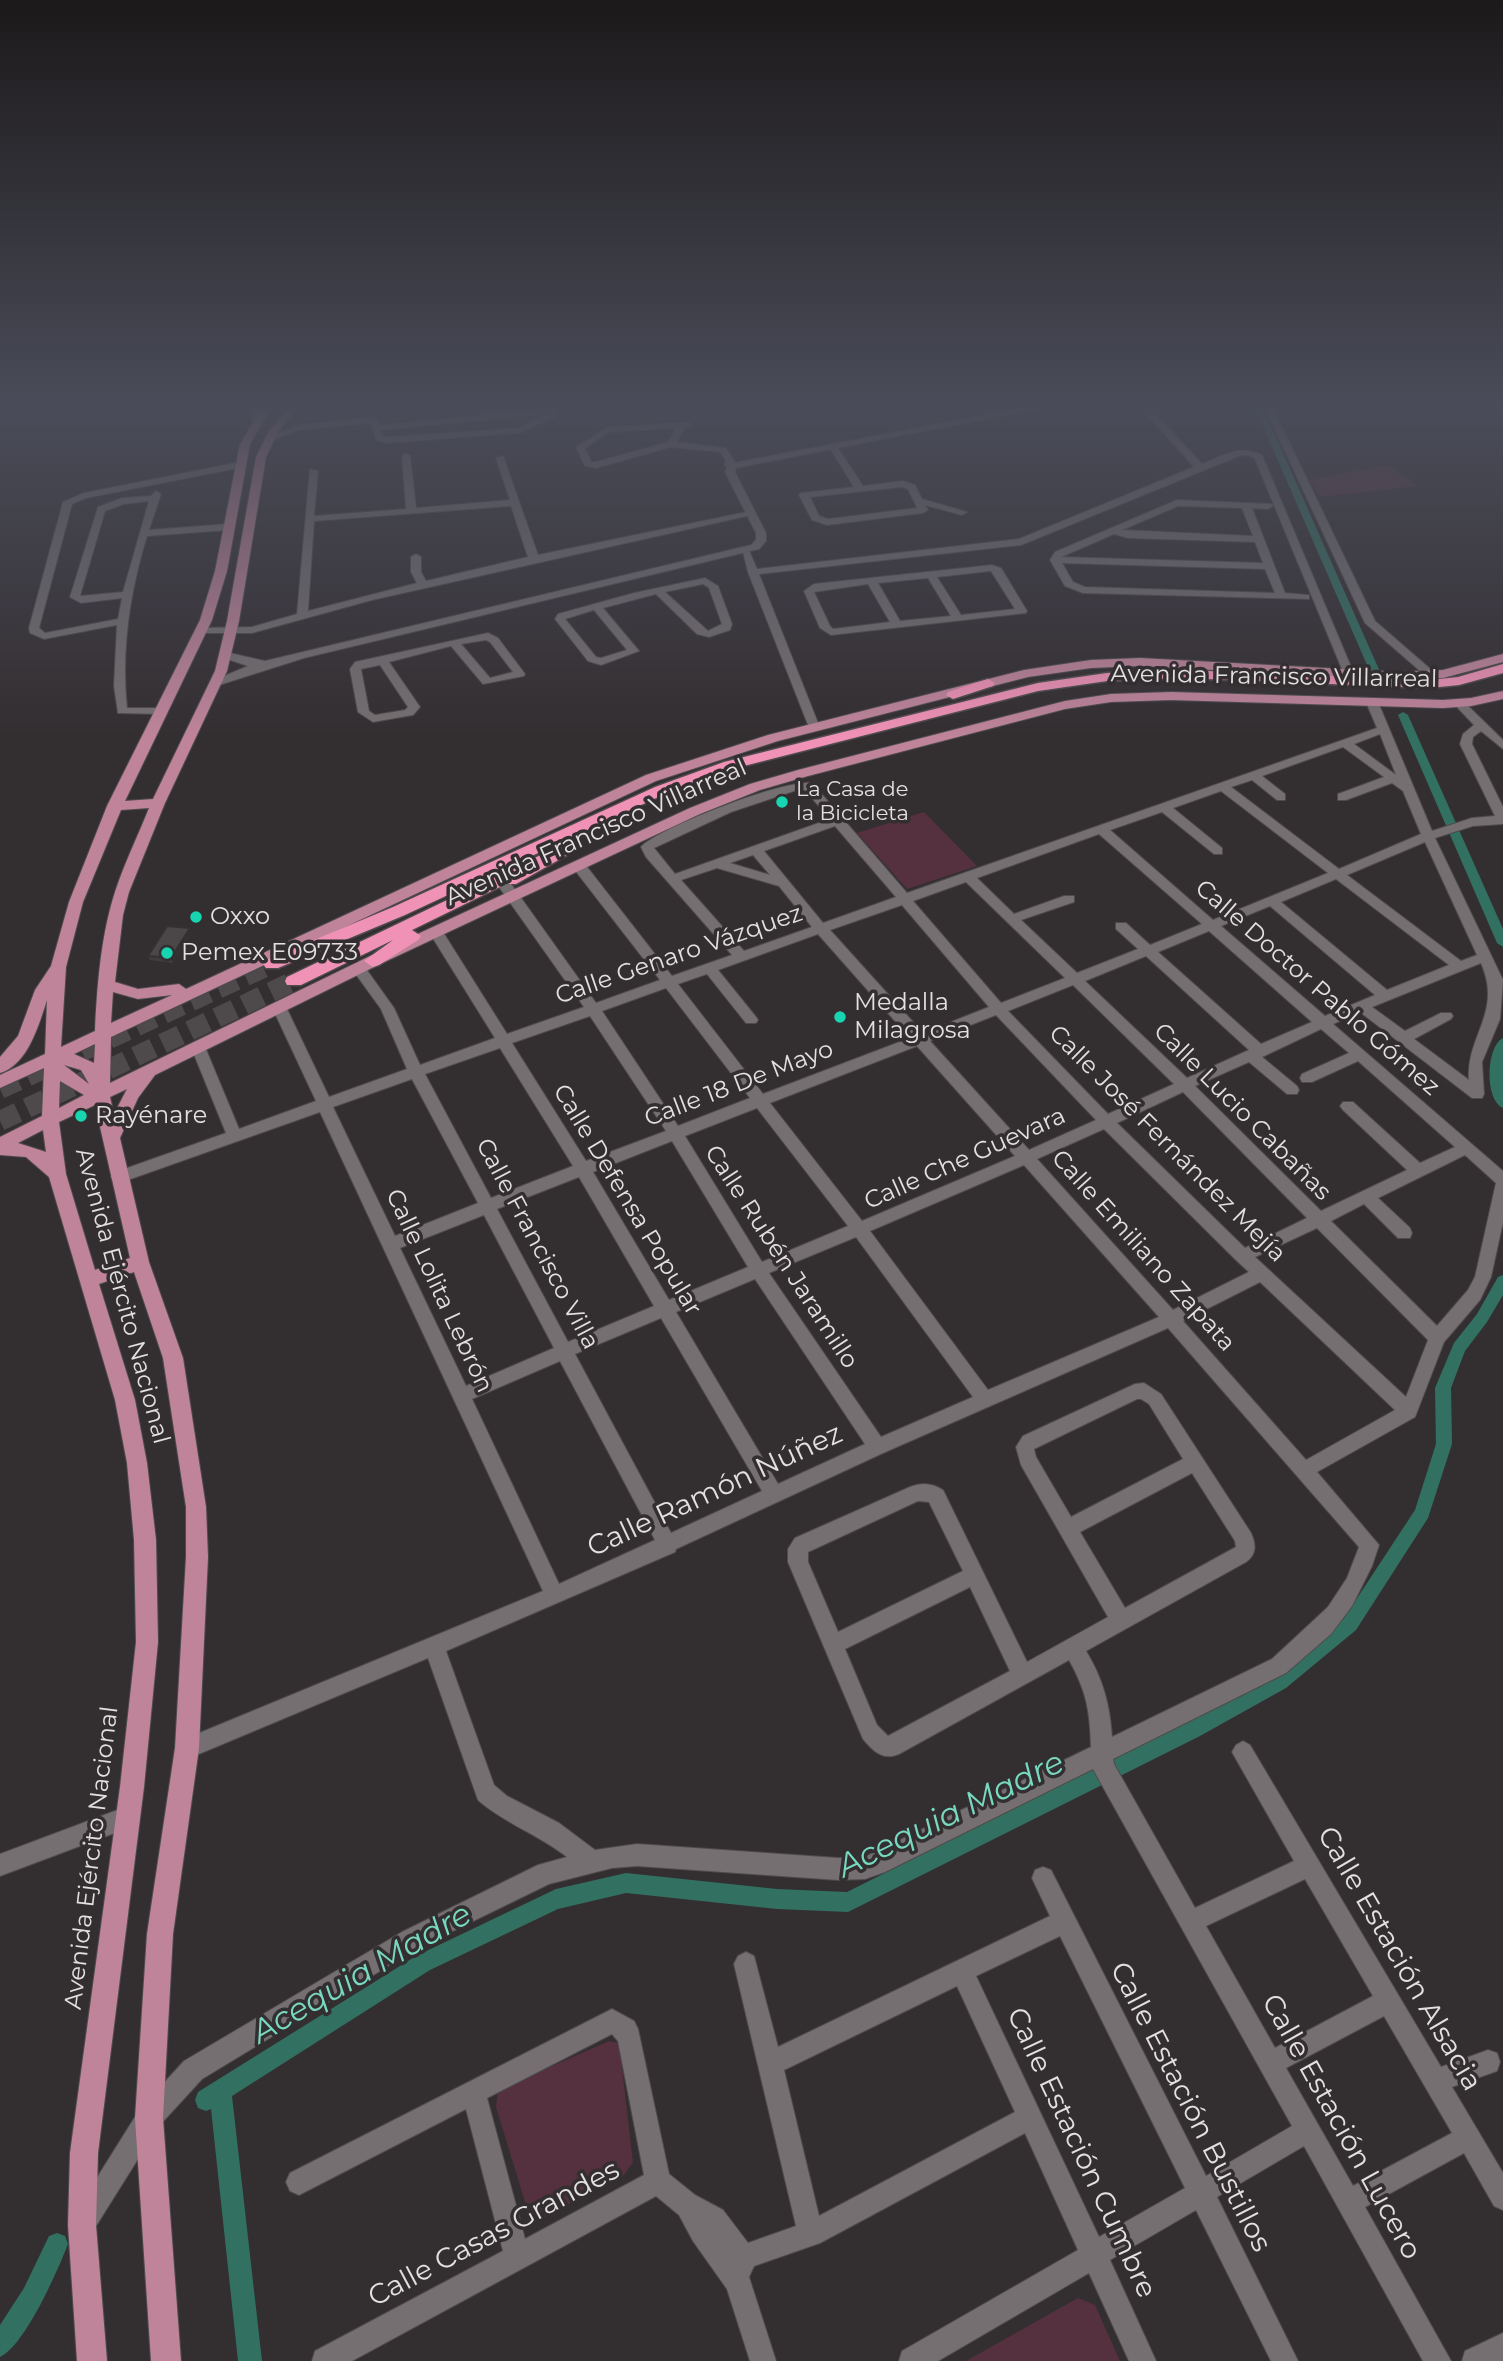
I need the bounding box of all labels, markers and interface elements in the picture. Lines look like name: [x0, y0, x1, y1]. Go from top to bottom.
street label: Avenida Francisco Villarreal: [1110, 660, 1438, 694]
street label: Avenida Francisco Villarreal: [441, 753, 751, 913]
place label: La Casa de la Bicicleta: [796, 777, 909, 827]
marker: La Casa de la Bicicleta: [774, 794, 790, 810]
street label: Calle Doctor Pablo Gómez: [1189, 874, 1445, 1102]
street label: Calle Genaro Vázquez: [552, 899, 806, 1011]
place label: Oxxo: [210, 903, 270, 931]
marker: Oxxo: [188, 909, 204, 925]
place label: Pemex E09733: [181, 939, 358, 967]
marker: Pemex E09733: [159, 945, 175, 961]
place label: Medalla Milagrosa: [854, 989, 971, 1045]
marker: Medalla Milagrosa: [832, 1009, 848, 1025]
street label: Calle Lucio Cabañas: [1147, 1017, 1337, 1207]
street label: Calle José Fernández Mejía: [1043, 1020, 1291, 1268]
street label: Calle 18 De Mayo: [641, 1035, 837, 1133]
street label: Calle Defensa Popular: [547, 1079, 707, 1321]
place label: Rayénare: [95, 1102, 207, 1130]
street label: Calle Che Guevara: [860, 1102, 1070, 1216]
marker: Rayénare: [73, 1108, 89, 1124]
street label: Calle Francisco Villa: [469, 1134, 605, 1354]
street label: Calle Rubén Jaramillo: [698, 1140, 864, 1374]
street label: Calle Emiliano Zapata: [1045, 1144, 1241, 1358]
street label: Avenida Ejército Nacional: [69, 1145, 175, 1447]
street label: Calle Lolita Lebrón: [379, 1185, 499, 1397]
street label: Calle Ramón Núñez: [582, 1417, 848, 1565]
street label: Avenida Ejército Nacional: [59, 1705, 125, 2011]
water label: Acequia Madre: [831, 1744, 1071, 1886]
street label: Calle Estación Alsacia: [1310, 1821, 1488, 2097]
water label: Acequia Madre: [245, 1896, 479, 2052]
street label: Calle Estación Bustillos: [1102, 1957, 1278, 2257]
street label: Calle Estación Lucero: [1254, 1989, 1428, 2265]
street label: Calle Estación Cumbre: [999, 2002, 1163, 2304]
street label: Calle Casas Grandes: [363, 2154, 625, 2314]

